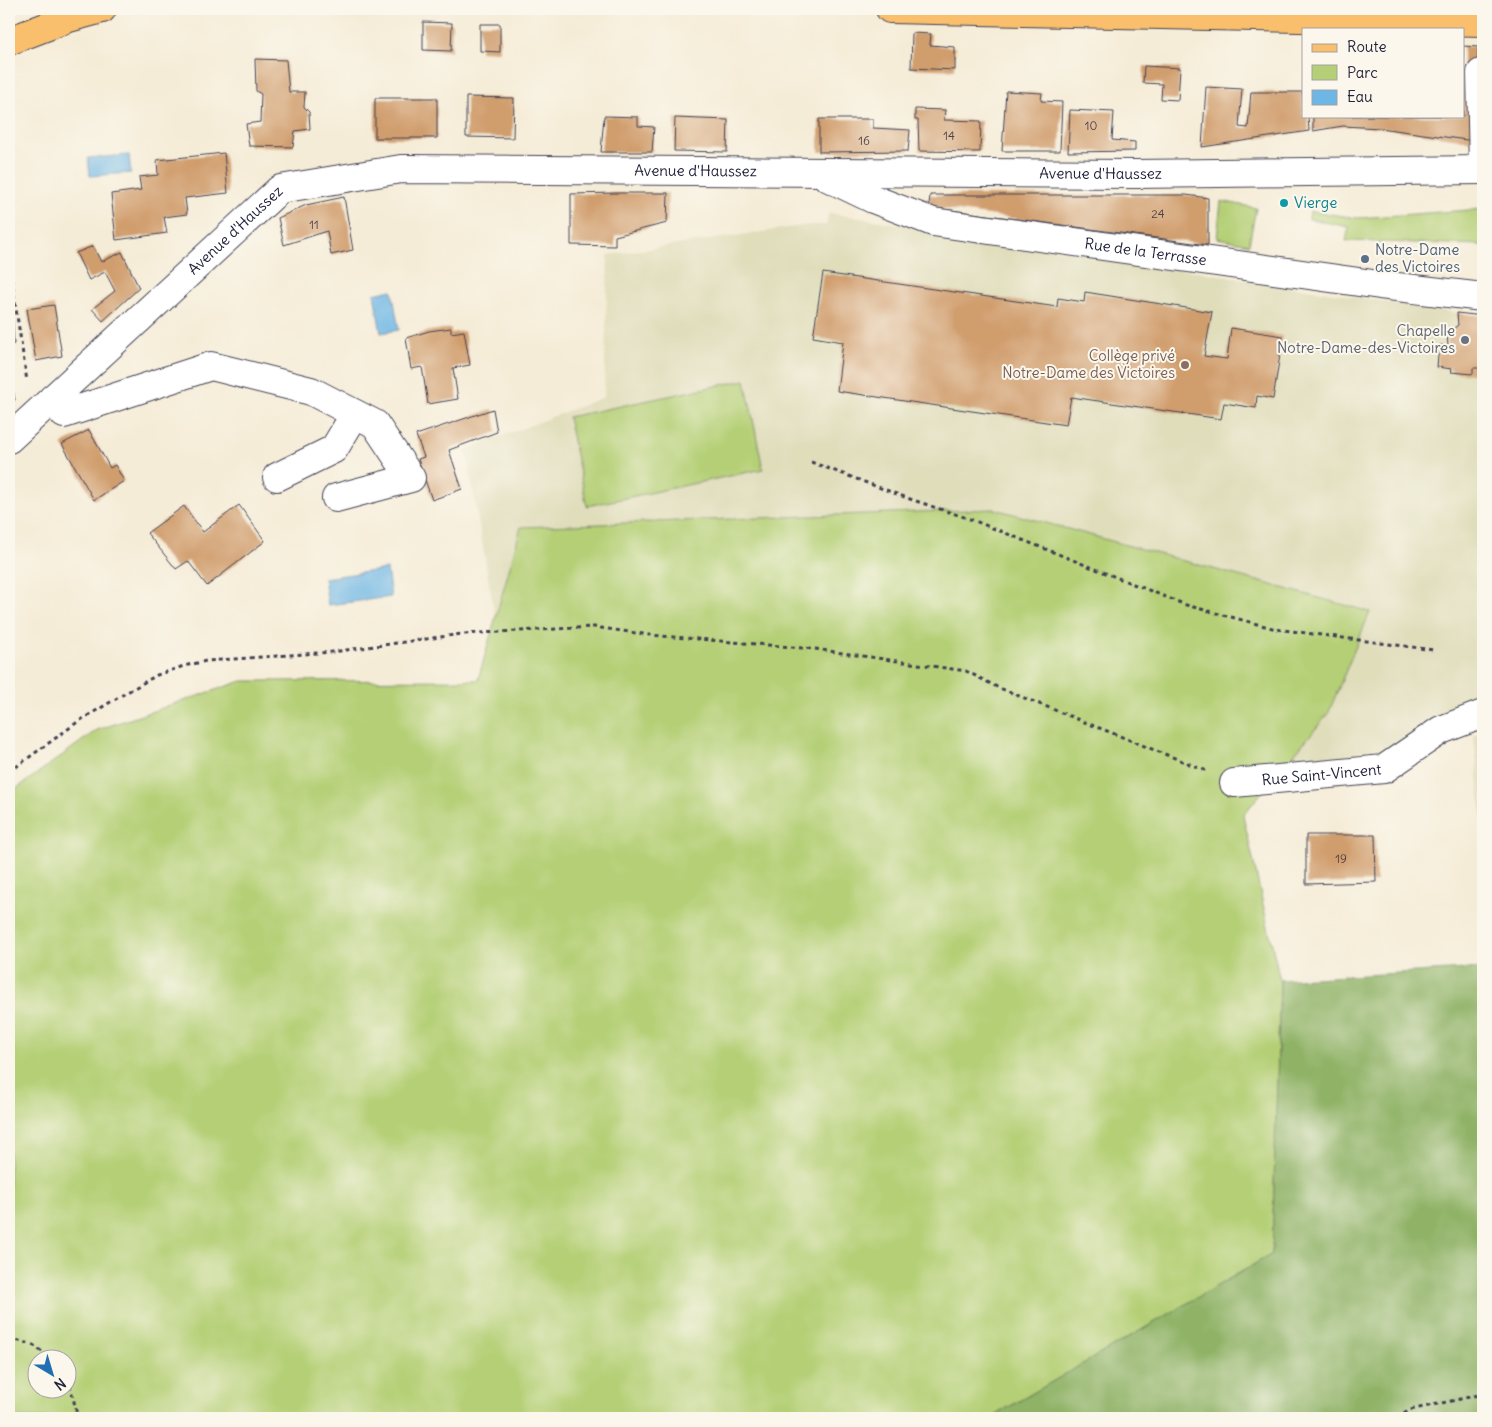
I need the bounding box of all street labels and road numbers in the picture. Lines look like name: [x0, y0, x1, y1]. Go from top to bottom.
street label: Avenue d'Haussez: [634, 161, 757, 180]
street label: Avenue d'Haussez: [1039, 163, 1162, 183]
street label: Avenue d'Haussez: [184, 181, 287, 278]
street label: Rue de la Terrasse: [1083, 233, 1208, 269]
street label: Rue Saint-Vincent: [1261, 759, 1382, 789]

